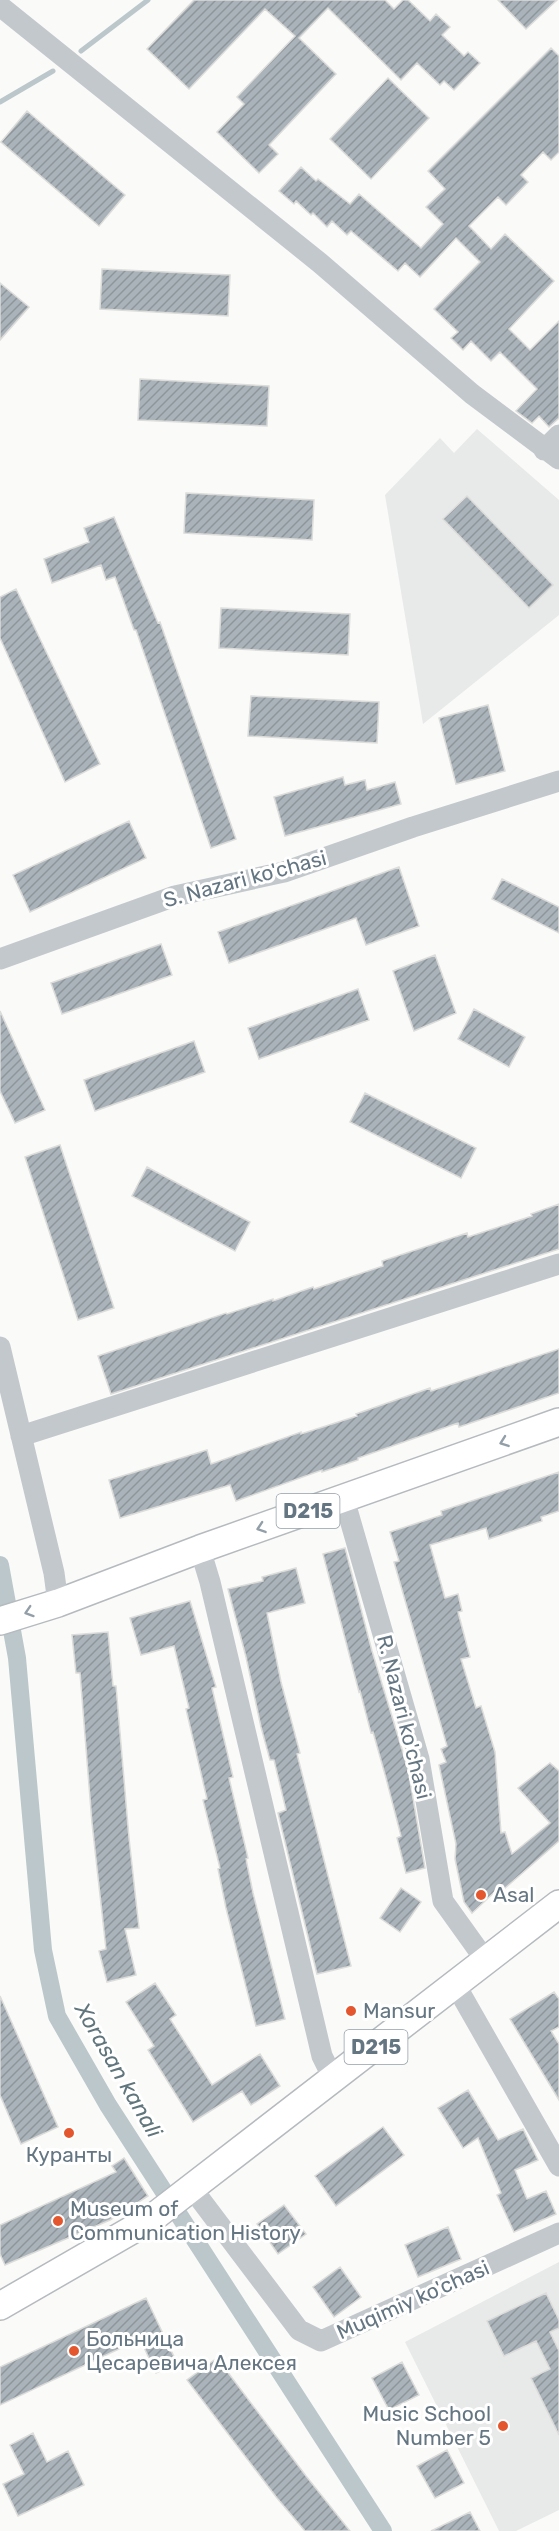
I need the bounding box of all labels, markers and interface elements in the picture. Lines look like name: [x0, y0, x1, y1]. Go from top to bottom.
street label: S. Nazari ko'chasi: [161, 845, 329, 912]
one-way arrow: [499, 1434, 510, 1447]
road number: D215: [276, 1494, 340, 1528]
one-way arrow: [256, 1521, 267, 1534]
one-way arrow: [24, 1605, 35, 1617]
street label: R. Nazari ko'chasi: [372, 1632, 437, 1802]
place label: Asal: [493, 1882, 534, 1907]
marker: Asal: [474, 1888, 488, 1902]
water label: Xorasan kanali: [69, 1997, 168, 2143]
place label: Mansur: [363, 1998, 435, 2023]
marker: Mansur: [344, 2004, 358, 2018]
road number: D215: [344, 2030, 407, 2064]
marker: Куранты: [62, 2126, 76, 2140]
place label: Куранты: [26, 2142, 112, 2167]
place label: Museum of Communication History: [70, 2196, 301, 2245]
marker: Museum of Communication History: [51, 2214, 65, 2228]
street label: Muqimiy ko'chasi: [333, 2255, 493, 2344]
place label: Больница Цесаревича Алексея: [86, 2326, 297, 2375]
marker: Больница Цесаревича Алексея: [67, 2344, 81, 2358]
place label: Music School Number 5: [363, 2401, 491, 2450]
marker: Music School Number 5: [496, 2419, 510, 2433]

